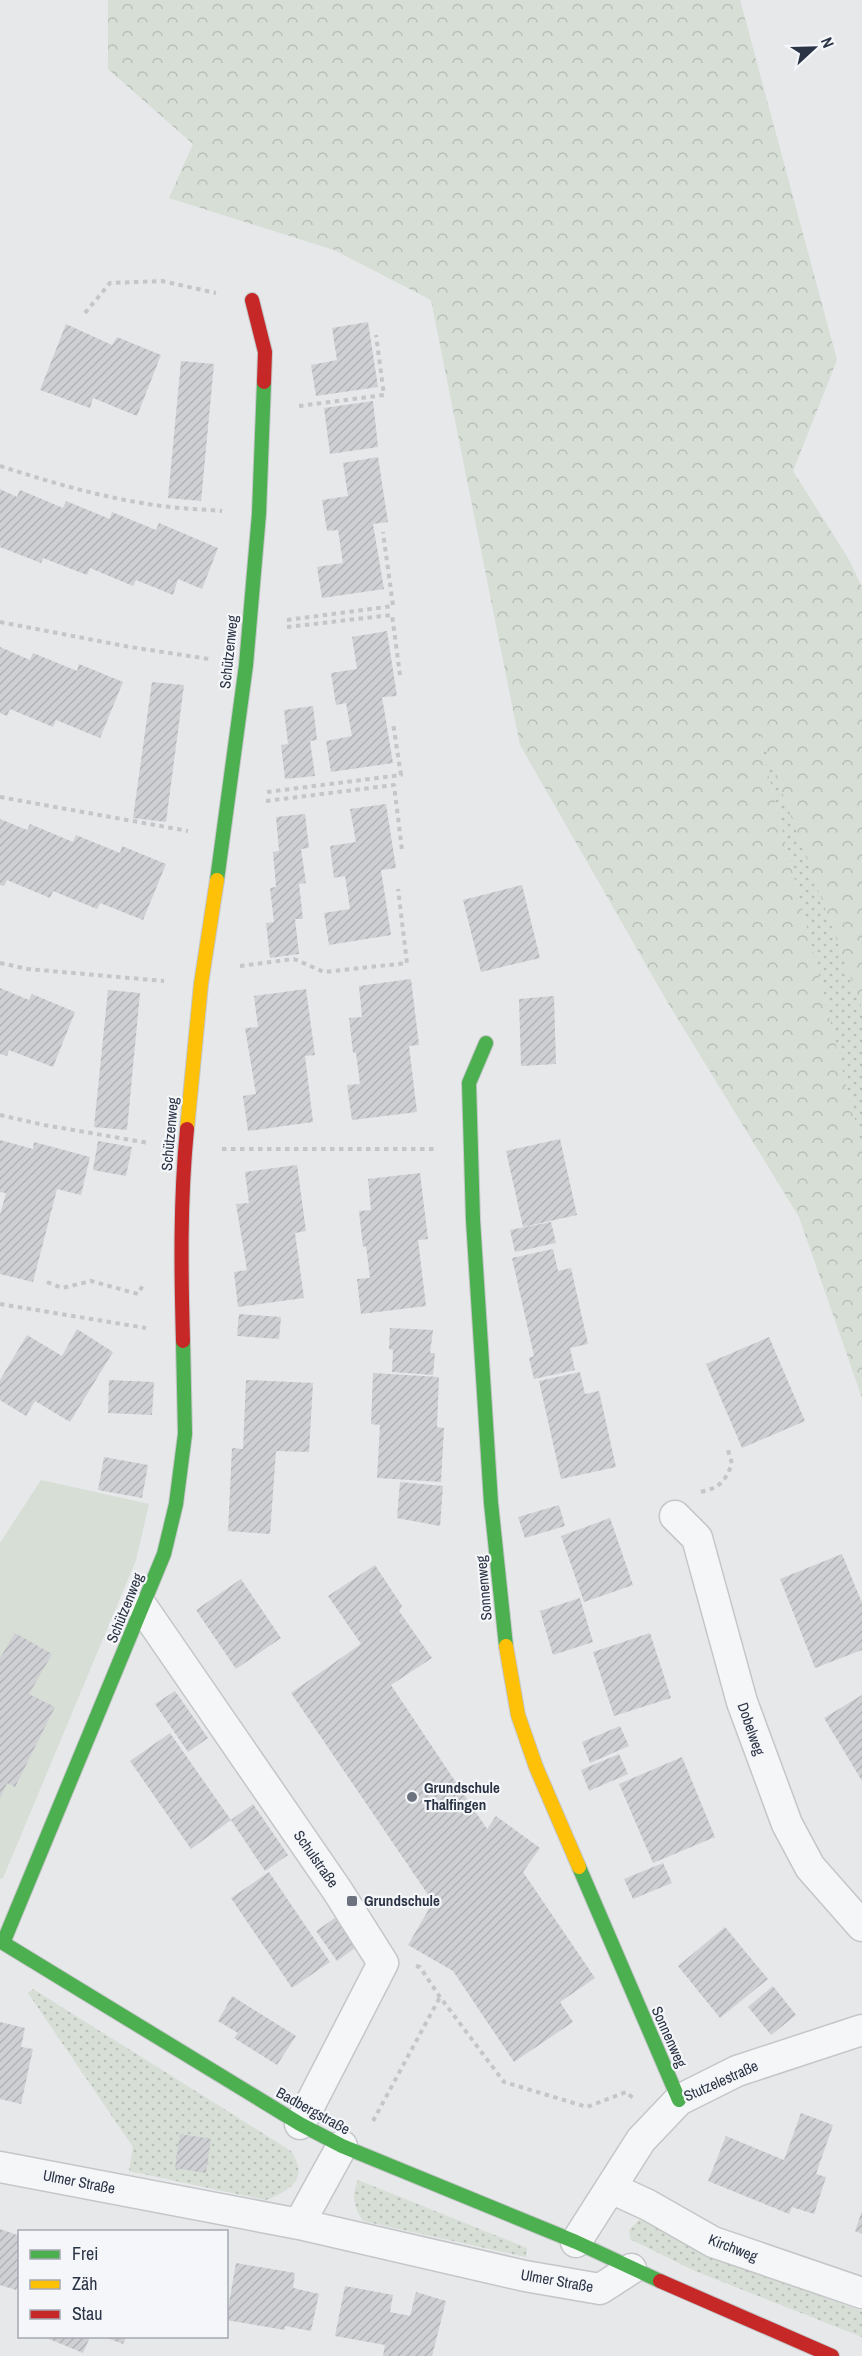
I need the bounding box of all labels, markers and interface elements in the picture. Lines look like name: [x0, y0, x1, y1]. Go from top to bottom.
north arrow: [784, 18, 844, 78]
text: N: [816, 34, 840, 51]
street label: Schützenweg: [214, 614, 243, 690]
street label: Schützenweg: [156, 1096, 183, 1172]
street label: Sonnenweg: [470, 1555, 497, 1621]
street label: Schützenweg: [101, 1570, 148, 1646]
street label: Dobelweg: [733, 1700, 770, 1758]
place label: Grundschule Thalfingen: [424, 1777, 500, 1815]
marker: Grundschule Thalfingen: [405, 1790, 419, 1804]
street label: Schulstraße: [289, 1826, 344, 1892]
place label: Grundschule: [364, 1890, 440, 1911]
marker: Grundschule: [345, 1894, 359, 1908]
street label: Sonnenweg: [647, 2003, 692, 2071]
street label: Stutzelestraße: [680, 2055, 761, 2106]
street label: Badbergstraße: [273, 2082, 354, 2140]
street label: Ulmer Straße: [41, 2164, 117, 2199]
street label: Kirchweg: [705, 2229, 761, 2267]
legend: [18, 2230, 228, 2338]
text: Frei: [72, 2241, 98, 2266]
street label: Ulmer Straße: [519, 2264, 595, 2297]
text: Zäh: [72, 2271, 97, 2296]
text: Stau: [72, 2301, 102, 2326]

